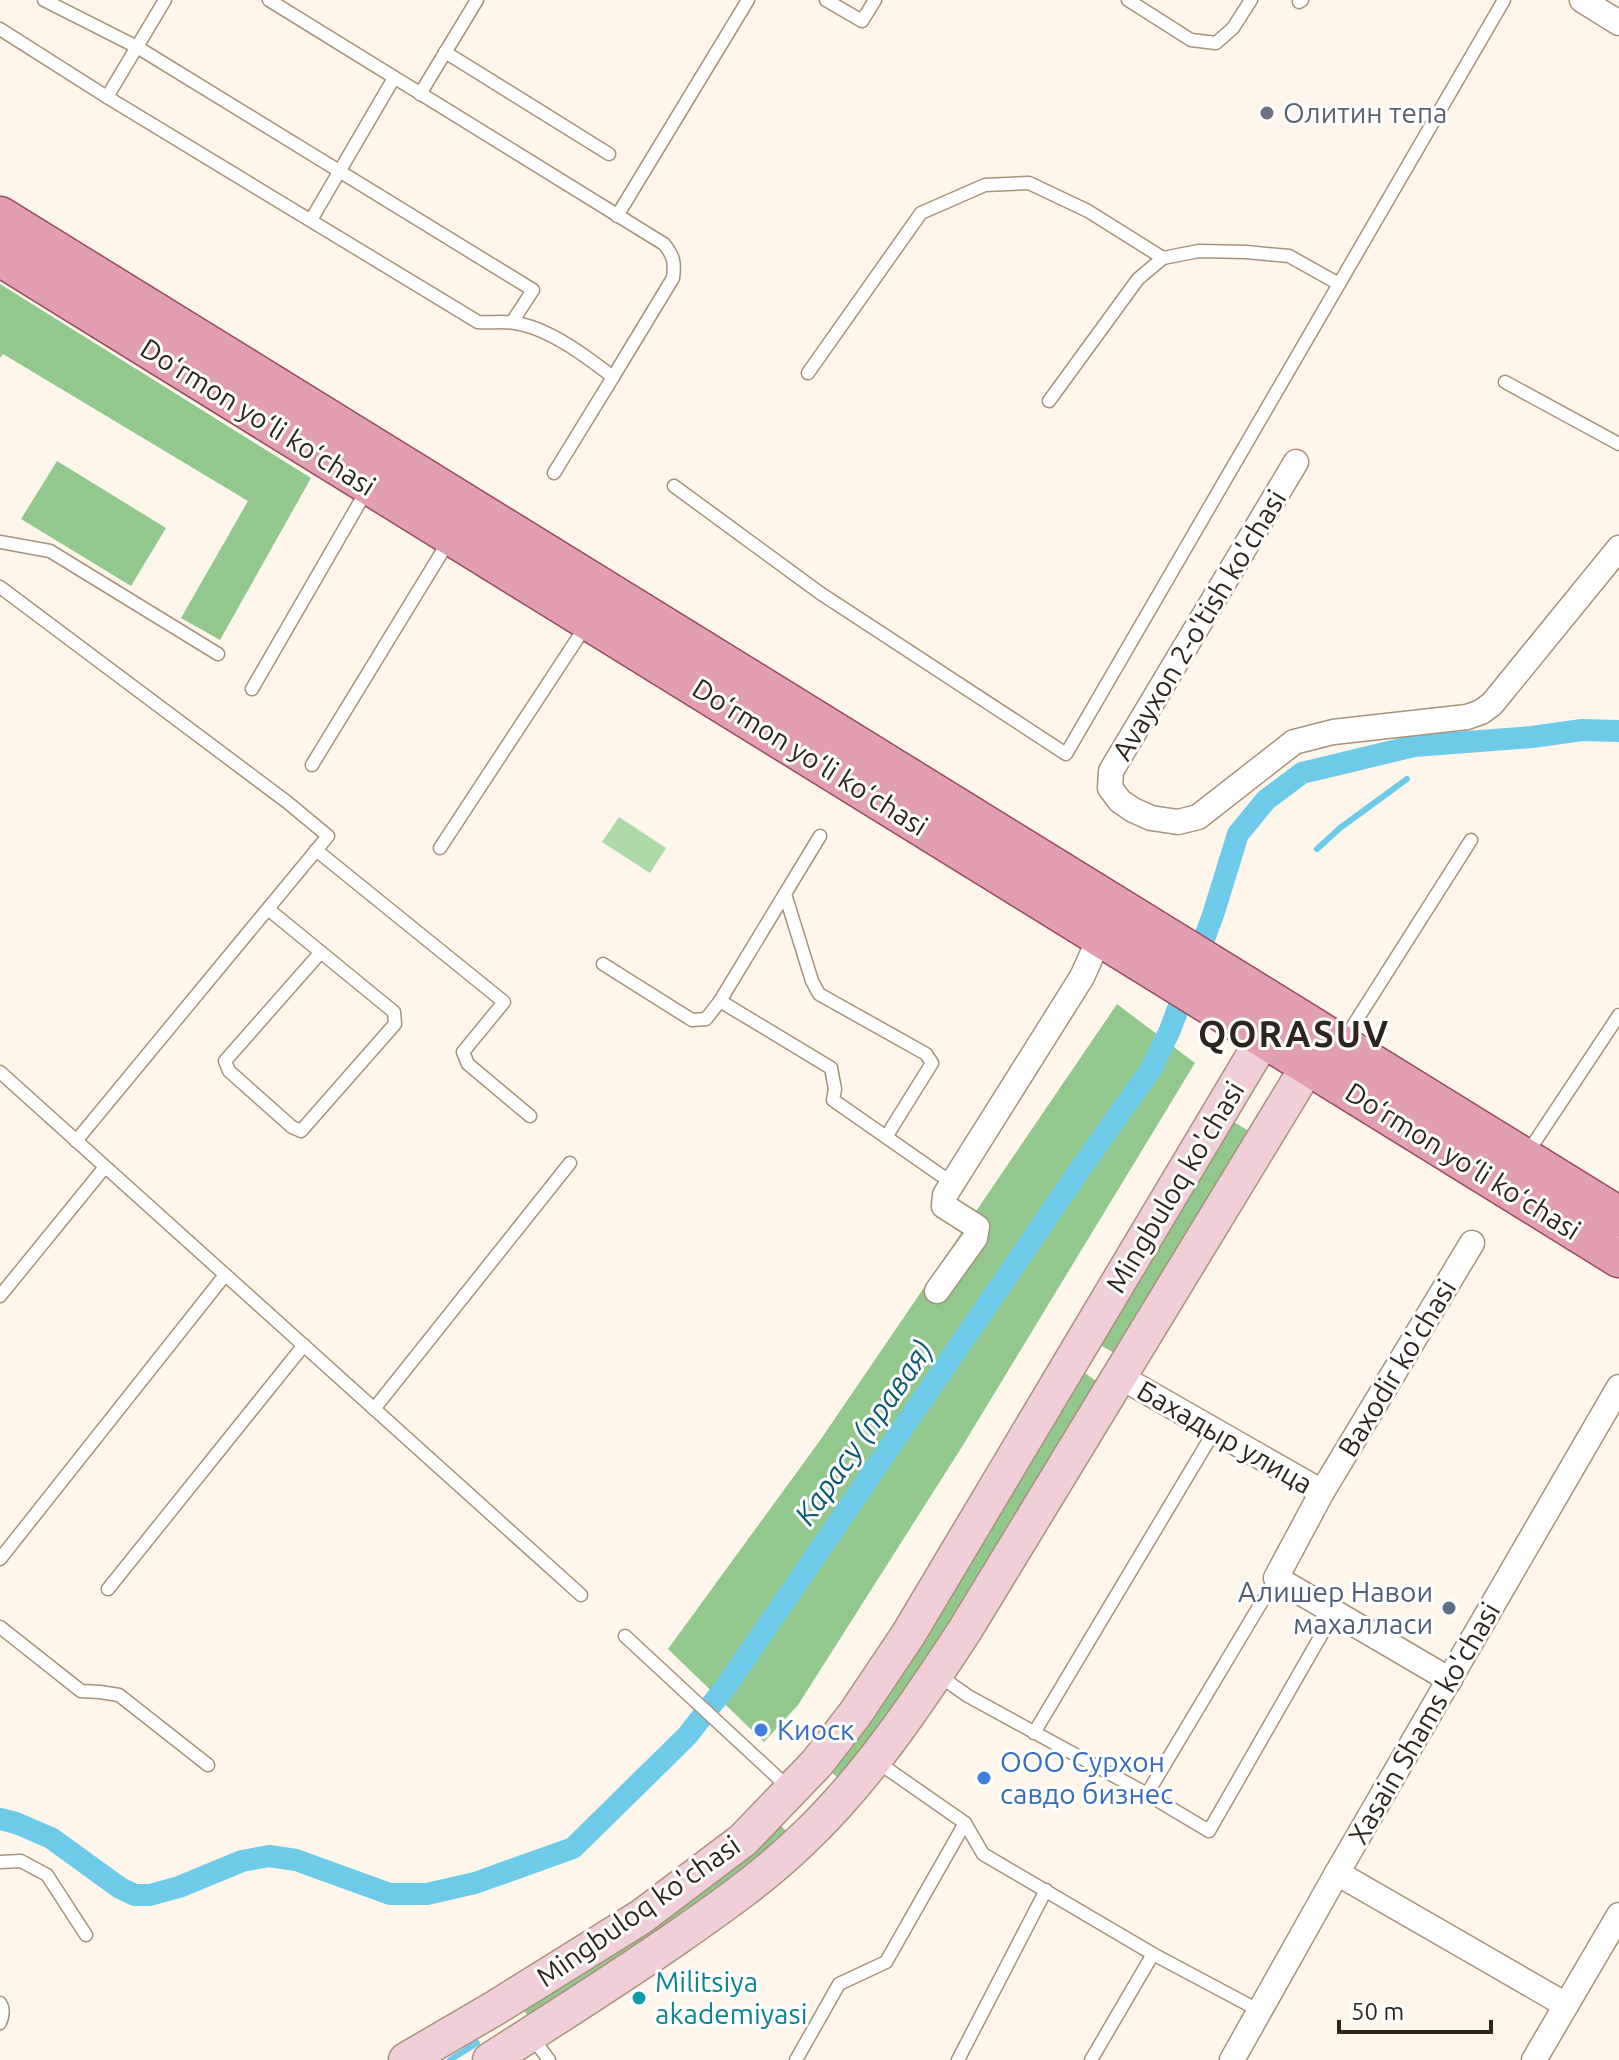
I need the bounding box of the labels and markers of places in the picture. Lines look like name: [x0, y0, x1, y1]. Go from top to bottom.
place label: Олитин тепа: [1283, 97, 1447, 128]
marker: Олитин тепа: [1258, 104, 1276, 122]
place label: Алишер Навои махалласи: [1238, 1576, 1433, 1639]
marker: Алишер Навои махалласи: [1440, 1599, 1458, 1617]
place label: Киоск: [777, 1714, 854, 1745]
marker: Киоск: [752, 1721, 770, 1739]
place label: ООО Сурхон савдо бизнес: [1000, 1746, 1173, 1809]
marker: ООО Сурхон савдо бизнес: [975, 1769, 993, 1787]
place label: Militsiya akademiyasi: [655, 1966, 807, 2029]
marker: Militsiya akademiyasi: [630, 1989, 648, 2007]

